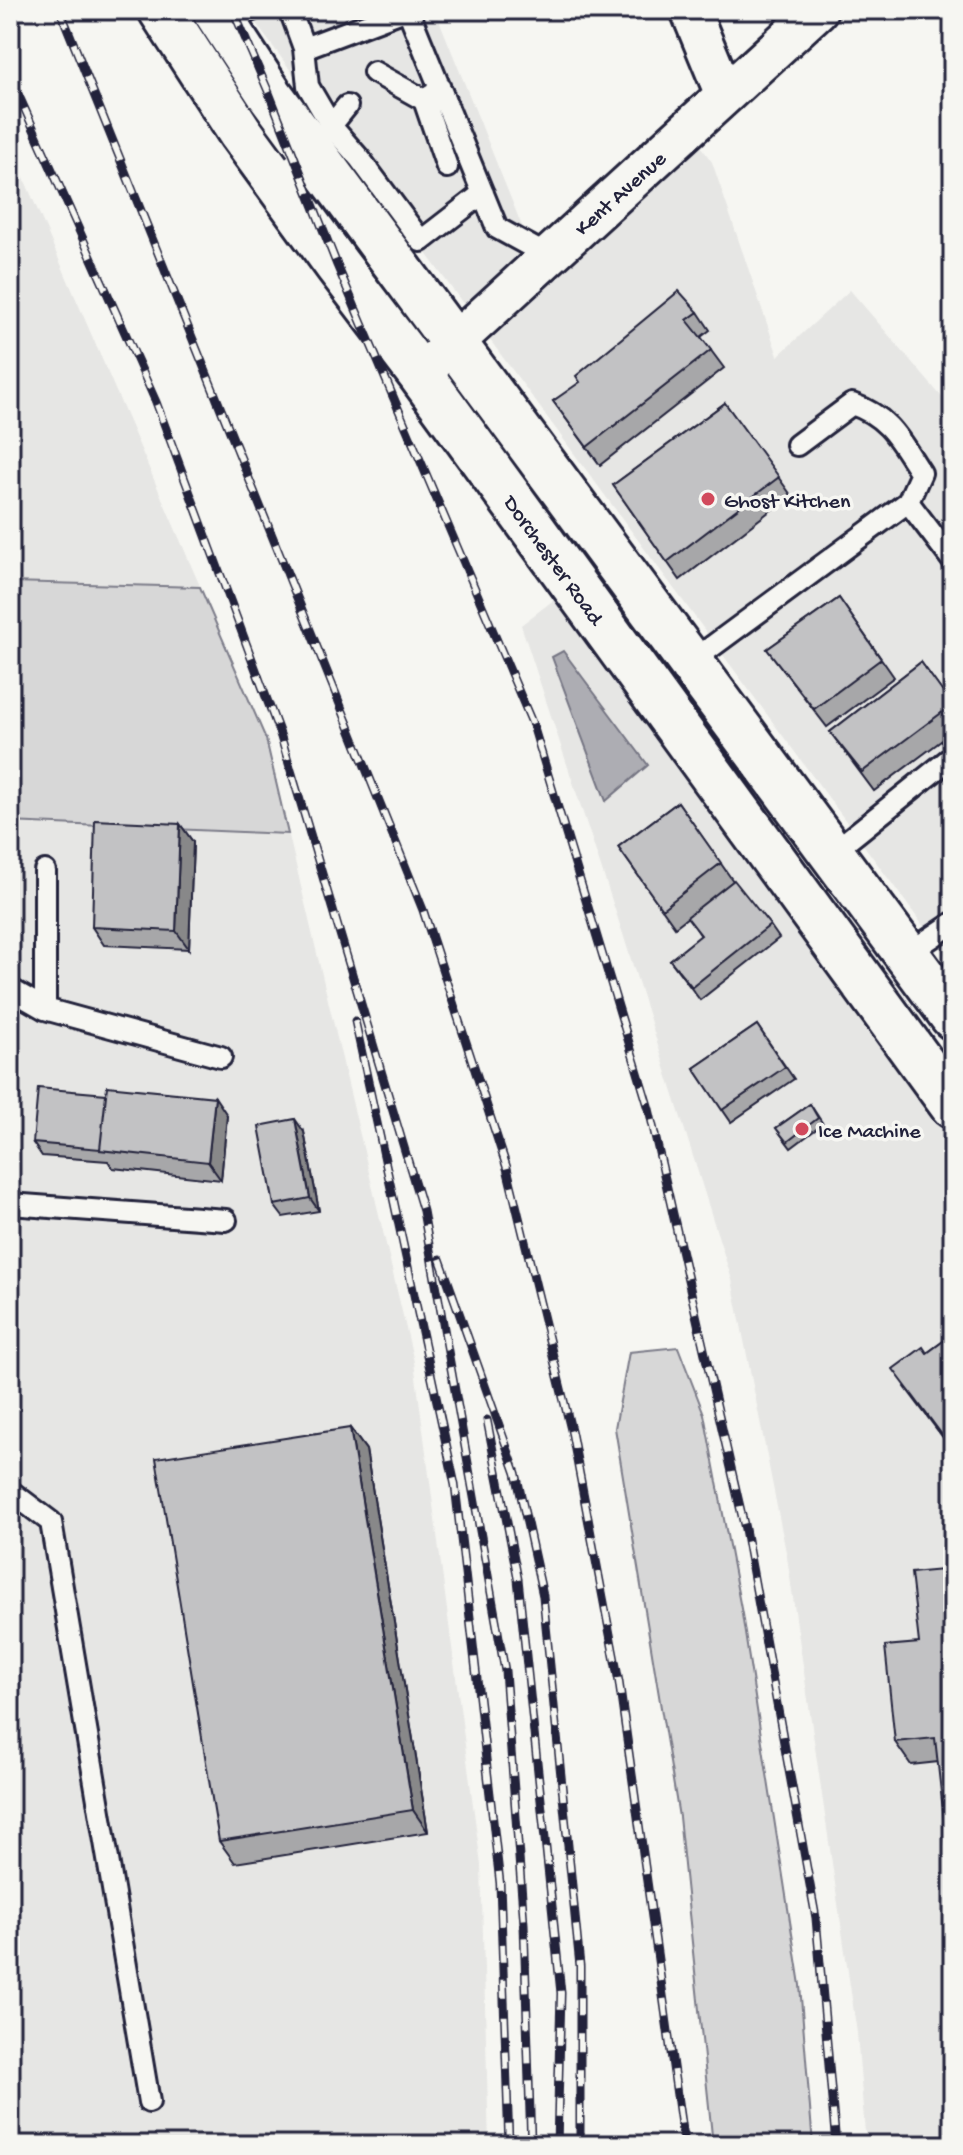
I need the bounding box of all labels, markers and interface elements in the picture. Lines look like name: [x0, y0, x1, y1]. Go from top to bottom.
street label: Kent Avenue: [571, 147, 673, 243]
street label: Dorchester Road: [495, 490, 609, 633]
marker: Ghost Kitchen: [699, 490, 717, 508]
place label: Ghost Kitchen: [724, 490, 851, 516]
marker: Ice Machine: [793, 1120, 811, 1138]
place label: Ice Machine: [818, 1120, 921, 1146]

